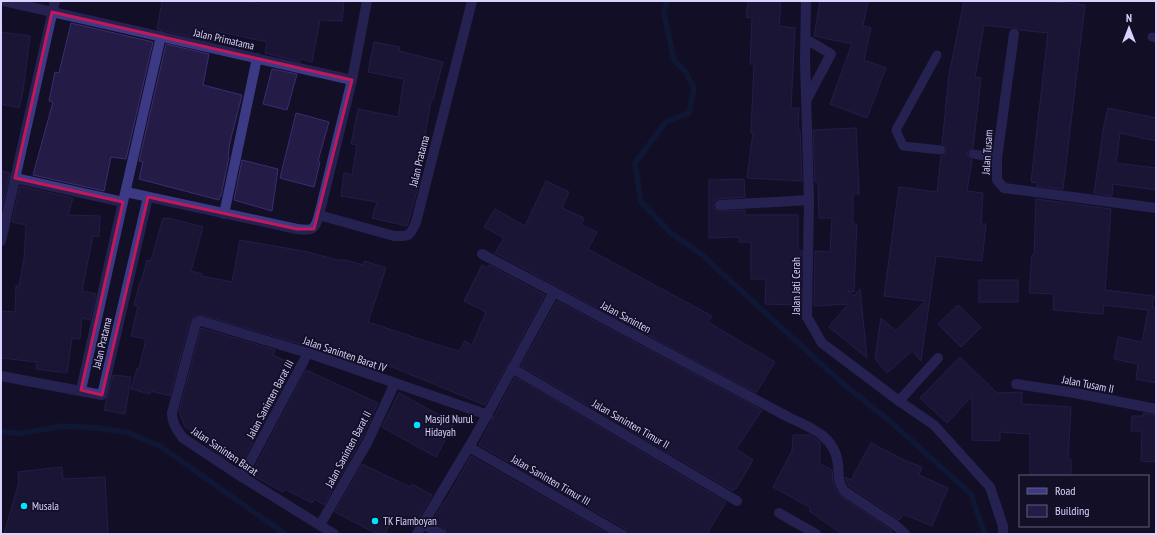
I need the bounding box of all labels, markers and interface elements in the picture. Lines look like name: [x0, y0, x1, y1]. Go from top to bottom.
north arrow: [1109, 8, 1149, 48]
text: N: [1126, 11, 1132, 25]
street label: Jalan Primatama: [191, 25, 256, 53]
street label: Jalan Tusam: [978, 129, 996, 176]
street label: Jalan Pratama: [406, 134, 432, 189]
street label: Jalan Jati Cerah: [789, 257, 803, 316]
street label: Jalan Saninten: [598, 298, 654, 336]
street label: Jalan Pratama: [89, 316, 115, 371]
street label: Jalan Saninten Barat IV: [301, 333, 389, 375]
street label: Jalan Saninten Barat III: [243, 357, 297, 442]
street label: Jalan Tusam II: [1060, 372, 1115, 396]
street label: Jalan Saninten Timur II: [589, 396, 672, 452]
street label: Jalan Saninten Barat II: [322, 408, 374, 490]
place label: Masjid Nurul Hidayah: [425, 412, 473, 439]
marker: Masjid Nurul Hidayah: [412, 420, 422, 430]
street label: Jalan Saninten Barat: [188, 423, 261, 478]
street label: Jalan Saninten Timur III: [508, 451, 593, 508]
legend: [1019, 475, 1149, 527]
text: Road: [1055, 483, 1075, 498]
place label: Musala: [32, 499, 59, 513]
marker: Musala: [19, 501, 29, 511]
text: Building: [1055, 503, 1090, 518]
place label: TK Flamboyan: [383, 514, 437, 528]
marker: TK Flamboyan: [370, 516, 380, 526]

